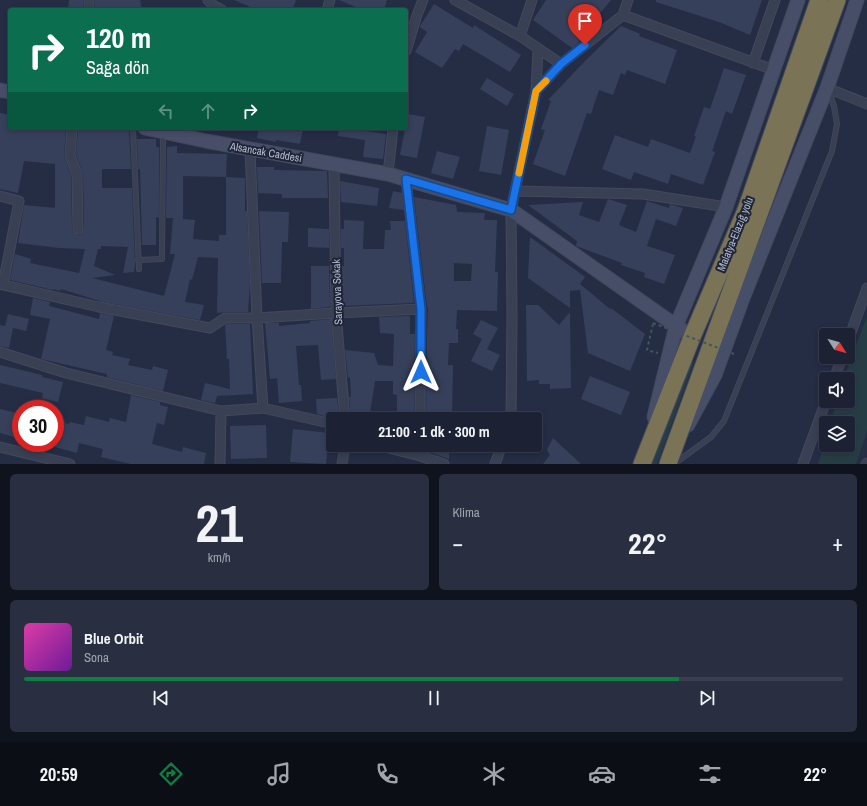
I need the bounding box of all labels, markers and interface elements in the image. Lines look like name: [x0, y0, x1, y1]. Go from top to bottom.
pin: [568, 4, 602, 45]
icon: arrive: [574, 10, 596, 32]
text: 120 m: [86, 19, 151, 57]
icon: right: [20, 24, 72, 76]
text: Sağa dön: [86, 55, 149, 80]
icon: left: [155, 100, 177, 122]
icon: ahead: [197, 100, 219, 122]
icon: right: [239, 100, 261, 122]
street label: Alsancak Caddesi: [228, 139, 303, 165]
street label: Malatya-Elazığ yolu: [714, 195, 756, 273]
street label: Sarayova Sokak: [329, 258, 345, 325]
north arrow: [819, 328, 855, 364]
map controls: [819, 328, 855, 452]
position arrow: [400, 351, 442, 393]
button: sound: [819, 372, 855, 408]
speed limit sign: 30: [12, 400, 64, 452]
button: layers: [819, 416, 855, 452]
text: 21:00 · 1 dk · 300 m: [378, 421, 490, 442]
text: 21: [196, 488, 243, 558]
text: Klima: [453, 504, 480, 521]
text: 22°: [628, 523, 667, 563]
text: −: [453, 528, 463, 558]
text: +: [832, 528, 843, 558]
text: km/h: [208, 549, 231, 566]
text: Blue Orbit: [84, 628, 143, 649]
text: Sona: [84, 649, 109, 666]
icon: previous: [150, 687, 172, 709]
icon: pause: [423, 687, 445, 709]
icon: next: [696, 687, 718, 709]
icon: directions: [157, 760, 185, 788]
icon: music: [265, 760, 293, 788]
icon: phone: [373, 760, 401, 788]
icon: climate: [480, 760, 508, 788]
icon: car: [588, 760, 616, 788]
icon: filters: [696, 760, 724, 788]
text: 20:59: [40, 762, 78, 787]
text: 22°: [804, 762, 827, 787]

